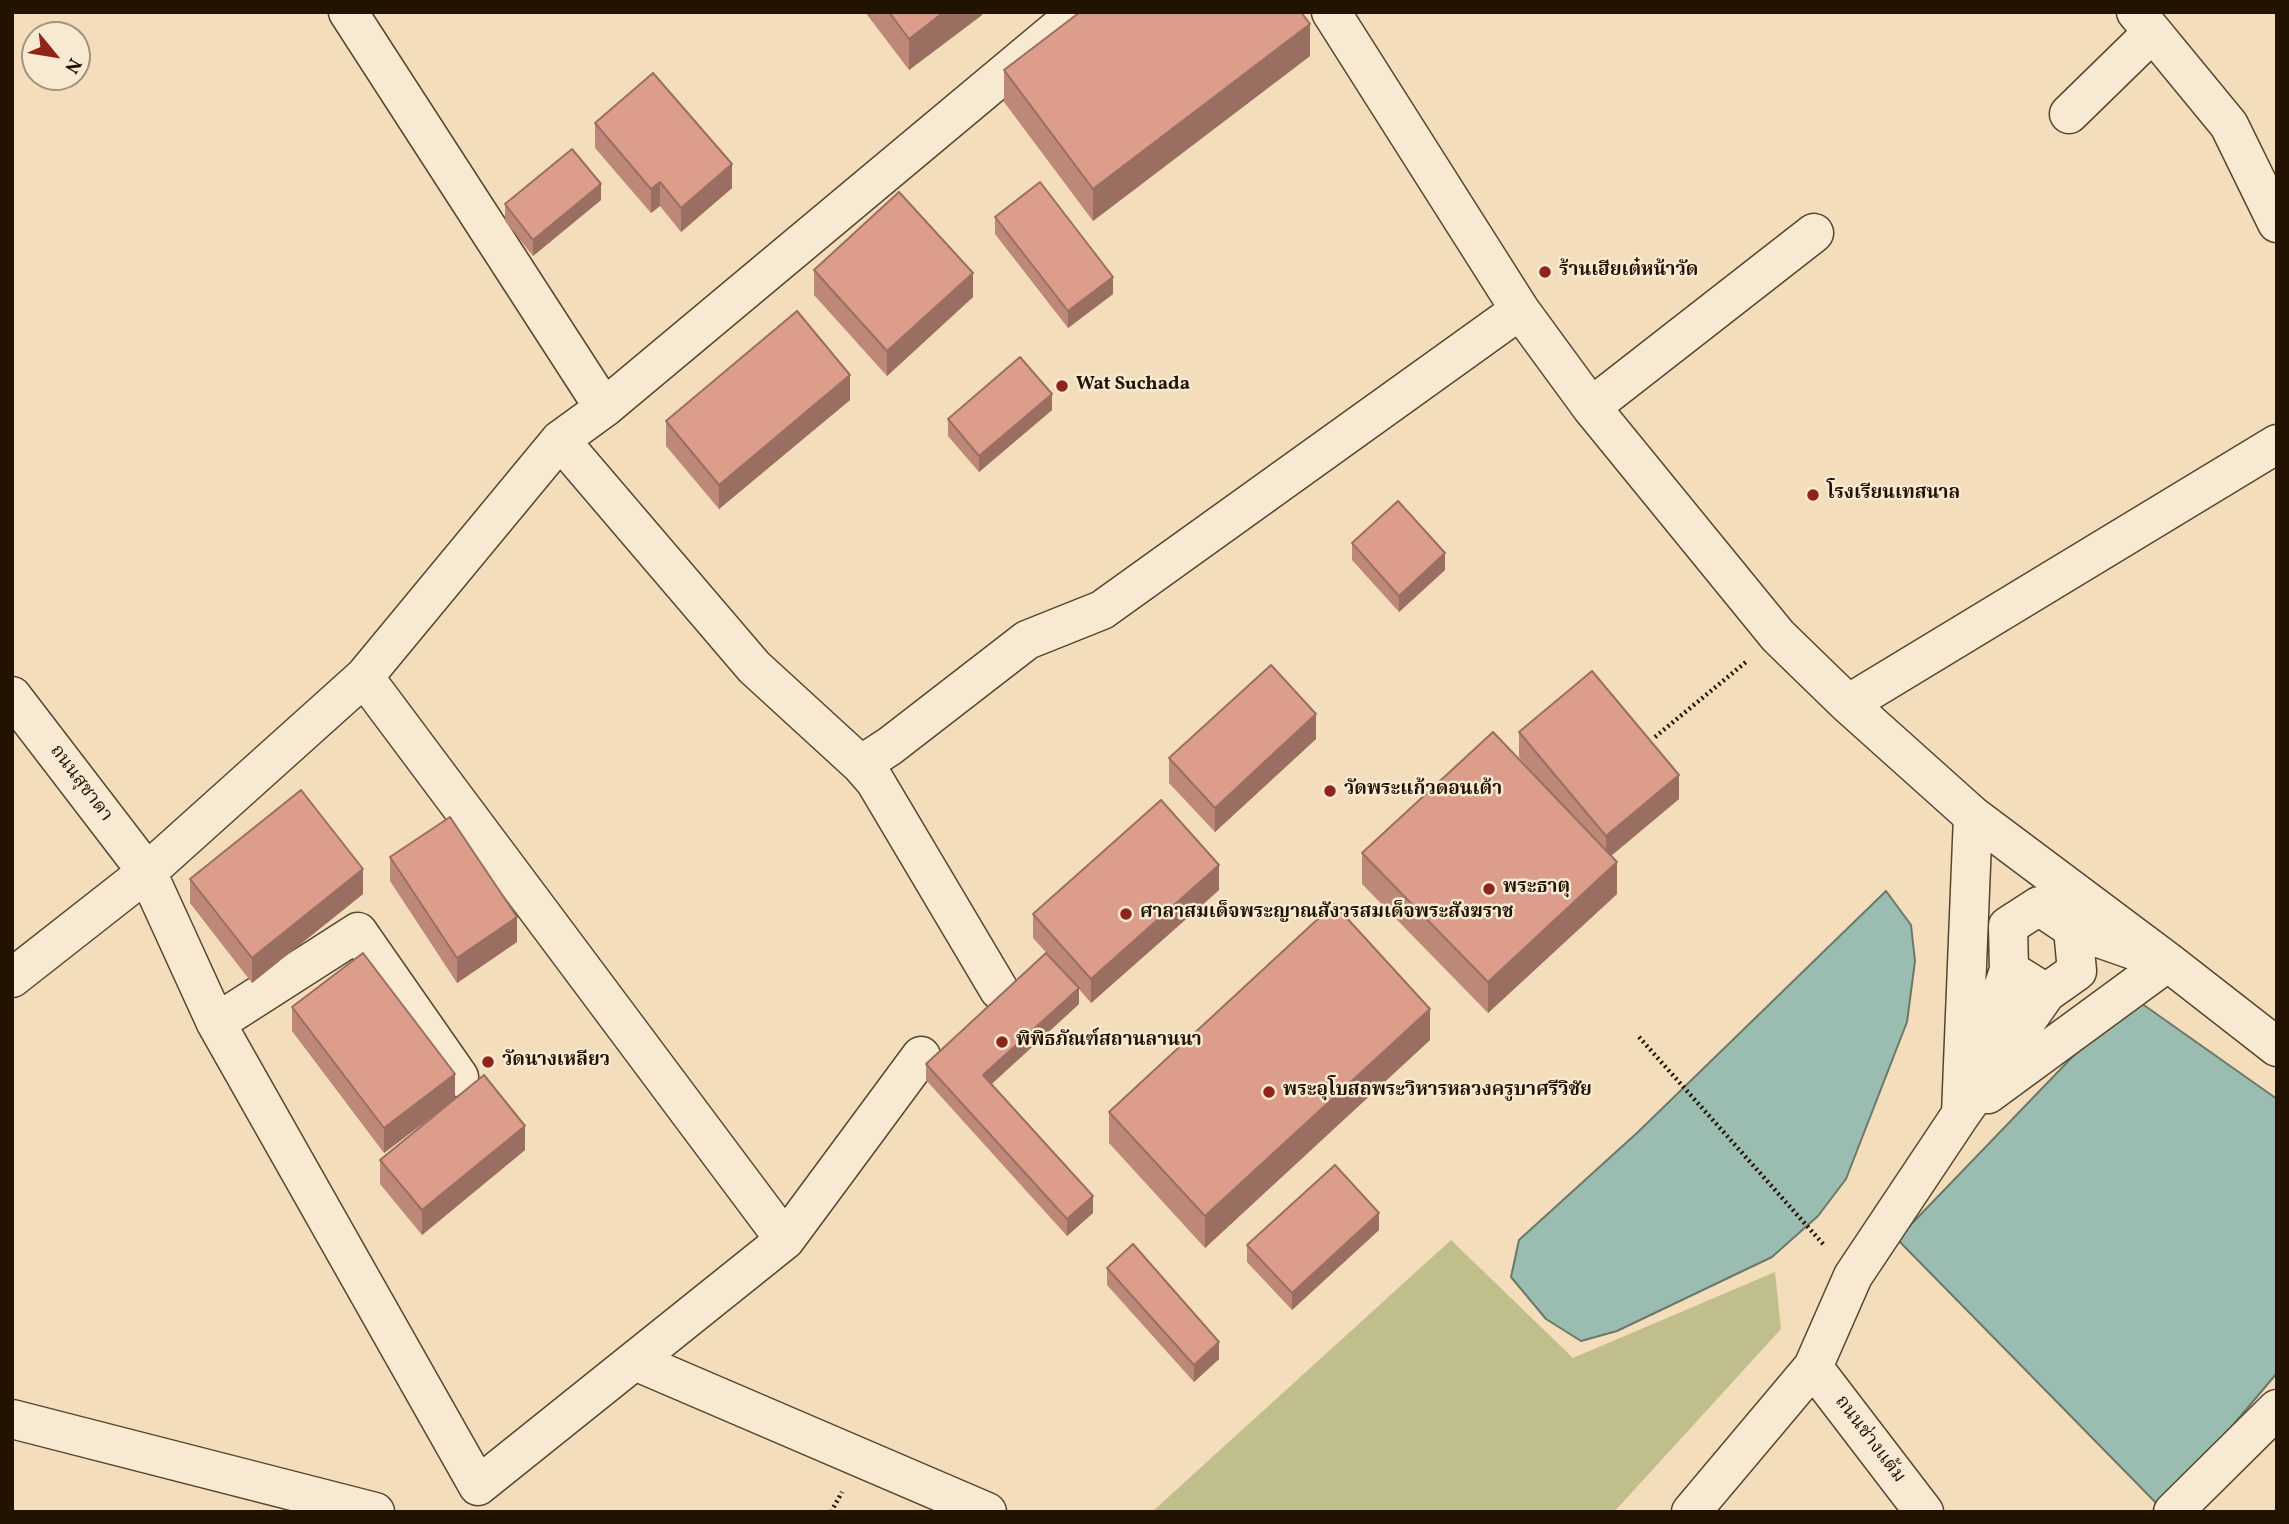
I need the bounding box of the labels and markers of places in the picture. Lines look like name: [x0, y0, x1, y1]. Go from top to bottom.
place label: ร้านเฮียเต๋หน้าวัด: [1559, 261, 1698, 283]
marker: ร้านเฮียเต๋หน้าวัด: [1537, 264, 1553, 280]
place label: Wat Suchada: [1076, 375, 1190, 397]
marker: Wat Suchada: [1054, 378, 1070, 394]
place label: โรงเรียนเทสนาล: [1827, 484, 1960, 506]
marker: โรงเรียนเทสนาล: [1805, 487, 1821, 503]
place label: วัดพระแก้วดอนเต้า: [1344, 780, 1502, 802]
marker: วัดพระแก้วดอนเต้า: [1322, 783, 1338, 799]
place label: พระธาตุ: [1503, 878, 1570, 900]
marker: พระธาตุ: [1481, 881, 1497, 897]
place label: ศาลาสมเด็จพระญาณสังวรสมเด็จพระสังฆราช: [1140, 903, 1514, 925]
marker: ศาลาสมเด็จพระญาณสังวรสมเด็จพระสังฆราช: [1118, 906, 1134, 922]
place label: พิพิธภัณฑ์สถานลานนา: [1016, 1031, 1202, 1053]
marker: พิพิธภัณฑ์สถานลานนา: [994, 1034, 1010, 1050]
place label: วัดนางเหลียว: [502, 1051, 610, 1073]
marker: วัดนางเหลียว: [480, 1054, 496, 1070]
place label: พระอุโบสถพระวิหารหลวงครูบาศรีวิชัย: [1283, 1081, 1592, 1103]
marker: พระอุโบสถพระวิหารหลวงครูบาศรีวิชัย: [1261, 1084, 1277, 1100]

